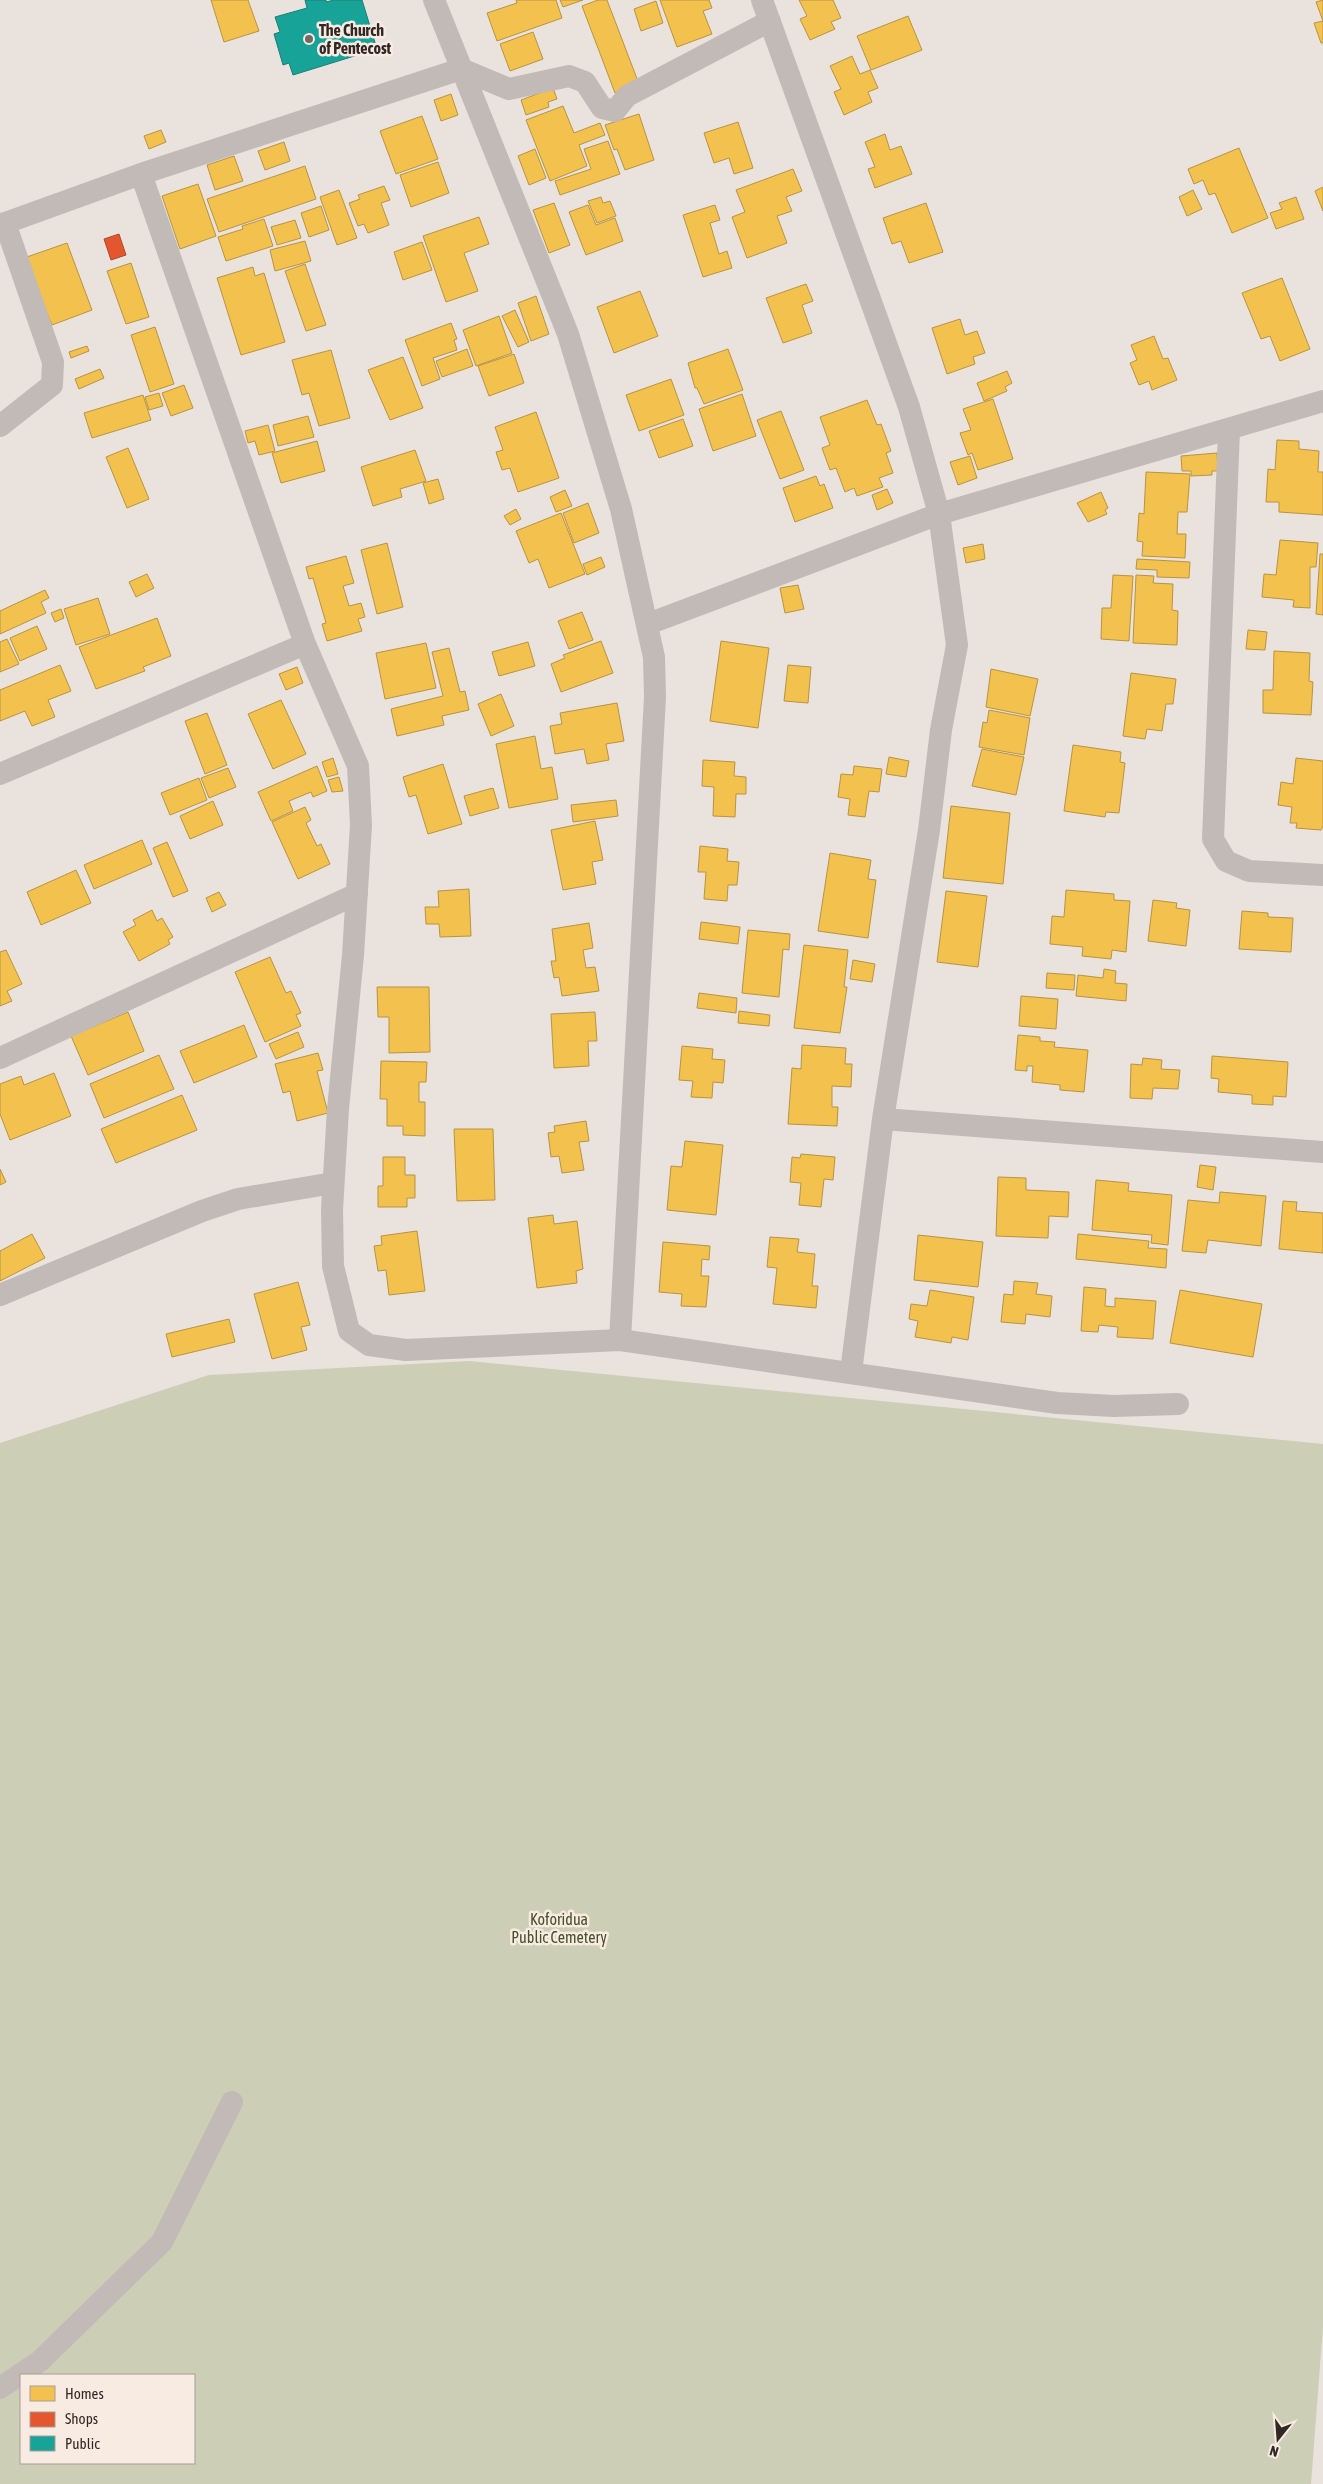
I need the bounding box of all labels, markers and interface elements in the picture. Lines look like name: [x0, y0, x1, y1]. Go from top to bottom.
place label: The Church of Pentecost: [319, 21, 392, 57]
marker: The Church of Pentecost: [303, 33, 315, 45]
park label: Koforidua Public Cemetery: [511, 1910, 607, 1947]
legend: [20, 2374, 195, 2464]
text: Homes: [65, 2385, 104, 2402]
text: Shops: [65, 2410, 98, 2427]
north arrow: [1253, 2414, 1303, 2464]
text: Public: [65, 2435, 100, 2452]
text: N: [1268, 2443, 1280, 2460]

